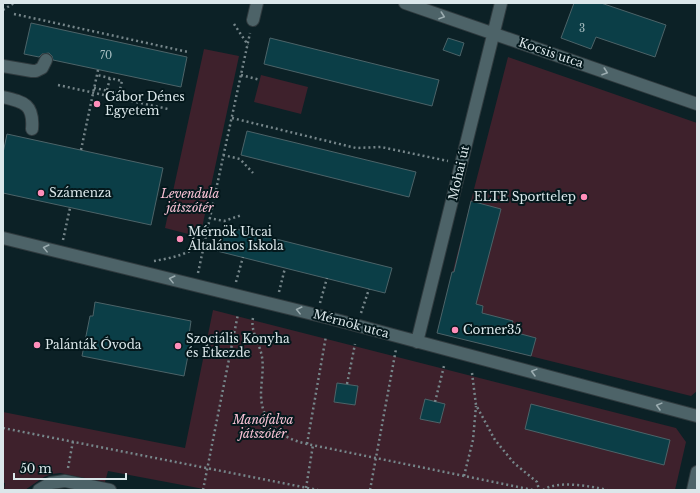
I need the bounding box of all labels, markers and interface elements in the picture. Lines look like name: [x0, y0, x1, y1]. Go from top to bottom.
one-way arrow: [438, 11, 445, 20]
house number: 3: [579, 22, 585, 35]
street label: Kocsis utca: [517, 34, 586, 71]
house number: 70: [100, 49, 112, 62]
one-way arrow: [601, 67, 608, 75]
place label: Gábor Dénes Egyetem: [105, 89, 185, 118]
marker: Gábor Dénes Egyetem: [92, 99, 102, 109]
street label: Mohai út: [445, 144, 472, 202]
place label: Számenza: [49, 185, 112, 200]
park label: Levendula játszótér: [160, 186, 220, 215]
marker: Számenza: [36, 188, 46, 198]
place label: ELTE Sporttelep: [474, 189, 576, 204]
marker: ELTE Sporttelep: [579, 192, 589, 202]
place label: Mérnök Utcai Általános Iskola: [187, 224, 284, 253]
marker: Mérnök Utcai Általános Iskola: [175, 234, 185, 244]
one-way arrow: [43, 245, 49, 253]
one-way arrow: [169, 276, 176, 284]
street label: Mérnök utca: [312, 306, 391, 341]
one-way arrow: [295, 307, 302, 315]
place label: Corner35: [463, 322, 521, 337]
marker: Corner35: [450, 325, 460, 335]
place label: Szociális Konyha és Étkezde: [186, 331, 290, 360]
place label: Palánták Óvoda: [45, 336, 142, 352]
marker: Palánták Óvoda: [32, 340, 42, 350]
marker: Szociális Konyha és Étkezde: [173, 341, 183, 351]
one-way arrow: [530, 369, 537, 377]
one-way arrow: [656, 402, 663, 410]
park label: Manófalva játszótér: [232, 412, 293, 441]
scale bar: [14, 455, 126, 481]
text: 50 m: [20, 461, 52, 476]

